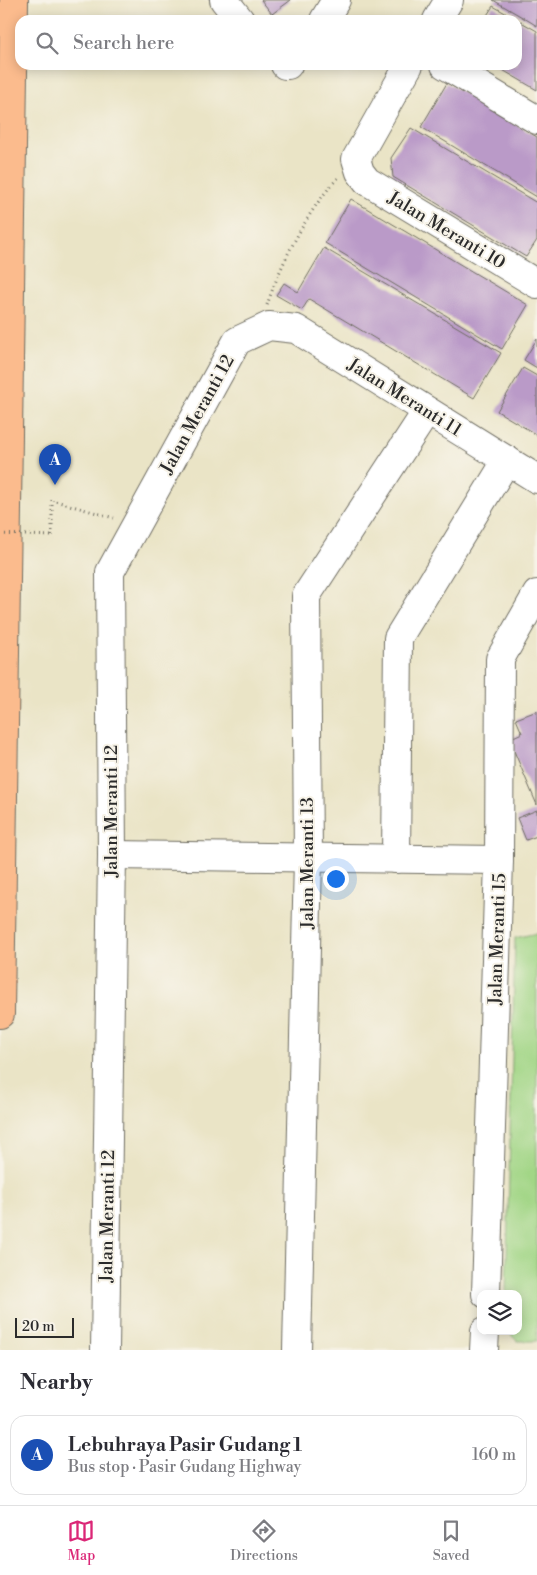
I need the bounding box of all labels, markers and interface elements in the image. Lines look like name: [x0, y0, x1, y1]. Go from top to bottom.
search box: [15, 15, 522, 70]
icon: search: [33, 29, 61, 57]
text: Search here: [73, 31, 174, 55]
street label: Jalan Meranti 10: [383, 186, 510, 275]
street label: Jalan Meranti 12: [155, 351, 240, 479]
street label: Jalan Meranti 11: [343, 353, 466, 442]
pin: A: [39, 444, 71, 485]
street label: Jalan Meranti 12: [100, 745, 123, 878]
street label: Jalan Meranti 13: [296, 797, 319, 930]
your location: [323, 866, 349, 892]
street label: Jalan Meranti 15: [484, 873, 511, 1006]
street label: Jalan Meranti 12: [95, 1150, 120, 1283]
map controls: [477, 1290, 522, 1335]
button: layers: [477, 1290, 522, 1335]
scale bar: [15, 1315, 74, 1338]
text: 20 m: [22, 1318, 54, 1336]
text: Nearby: [20, 1370, 93, 1396]
text: Lebuhraya Pasir Gudang 1: [68, 1433, 302, 1457]
text: A: [31, 1445, 43, 1465]
text: 160 m: [472, 1445, 516, 1465]
text: Bus stop · Pasir Gudang Highway: [68, 1457, 301, 1477]
tab: Map: [67, 1517, 95, 1565]
tab: Directions: [230, 1517, 298, 1565]
tab: Saved: [433, 1517, 470, 1565]

